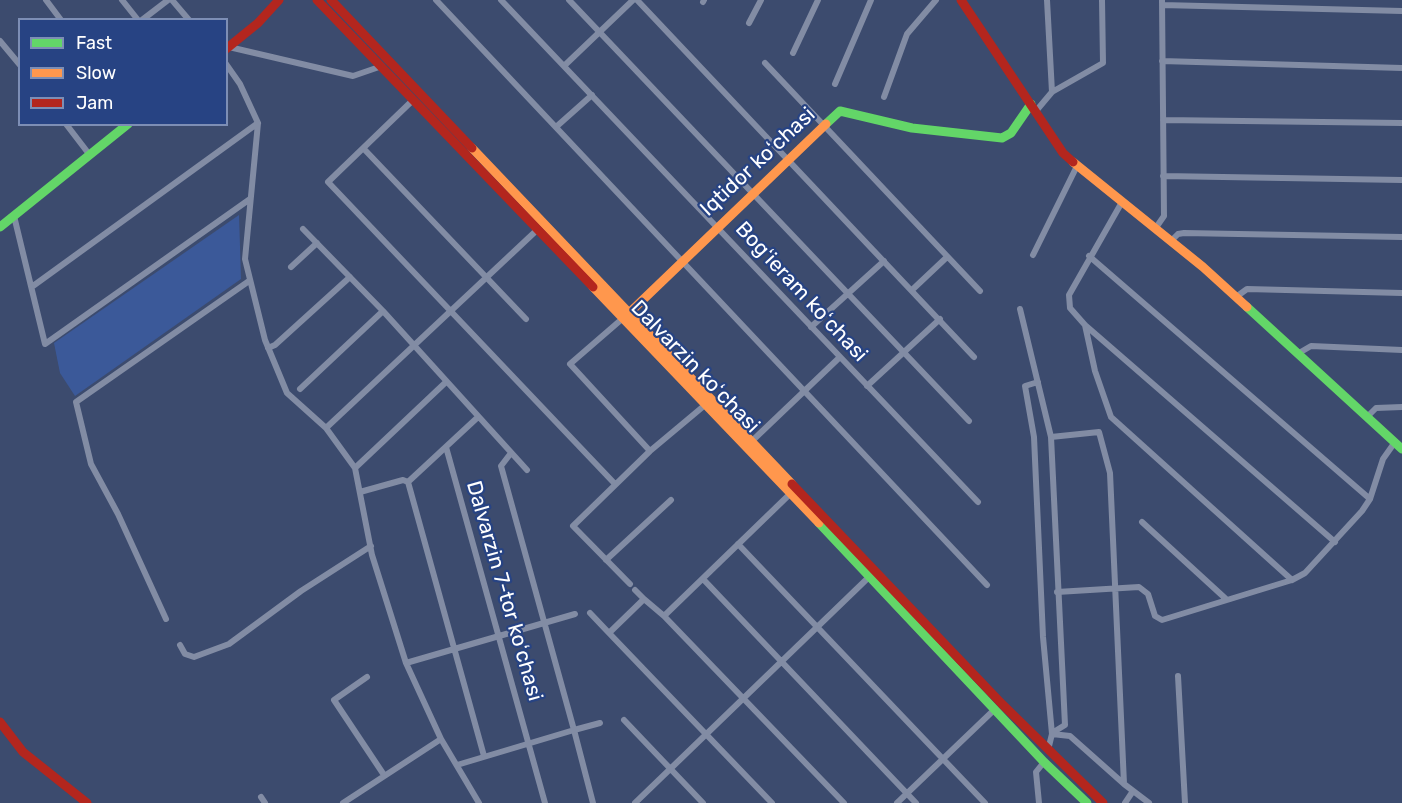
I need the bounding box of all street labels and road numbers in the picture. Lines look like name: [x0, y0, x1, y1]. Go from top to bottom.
street label: Iqtidor koʻchasi: [695, 102, 821, 222]
street label: Bogʻieram koʻchasi: [730, 217, 872, 367]
street label: Dalvarzin koʻchasi: [625, 296, 765, 438]
street label: Dalvarzin 7-tor koʻchasi: [461, 478, 547, 704]

